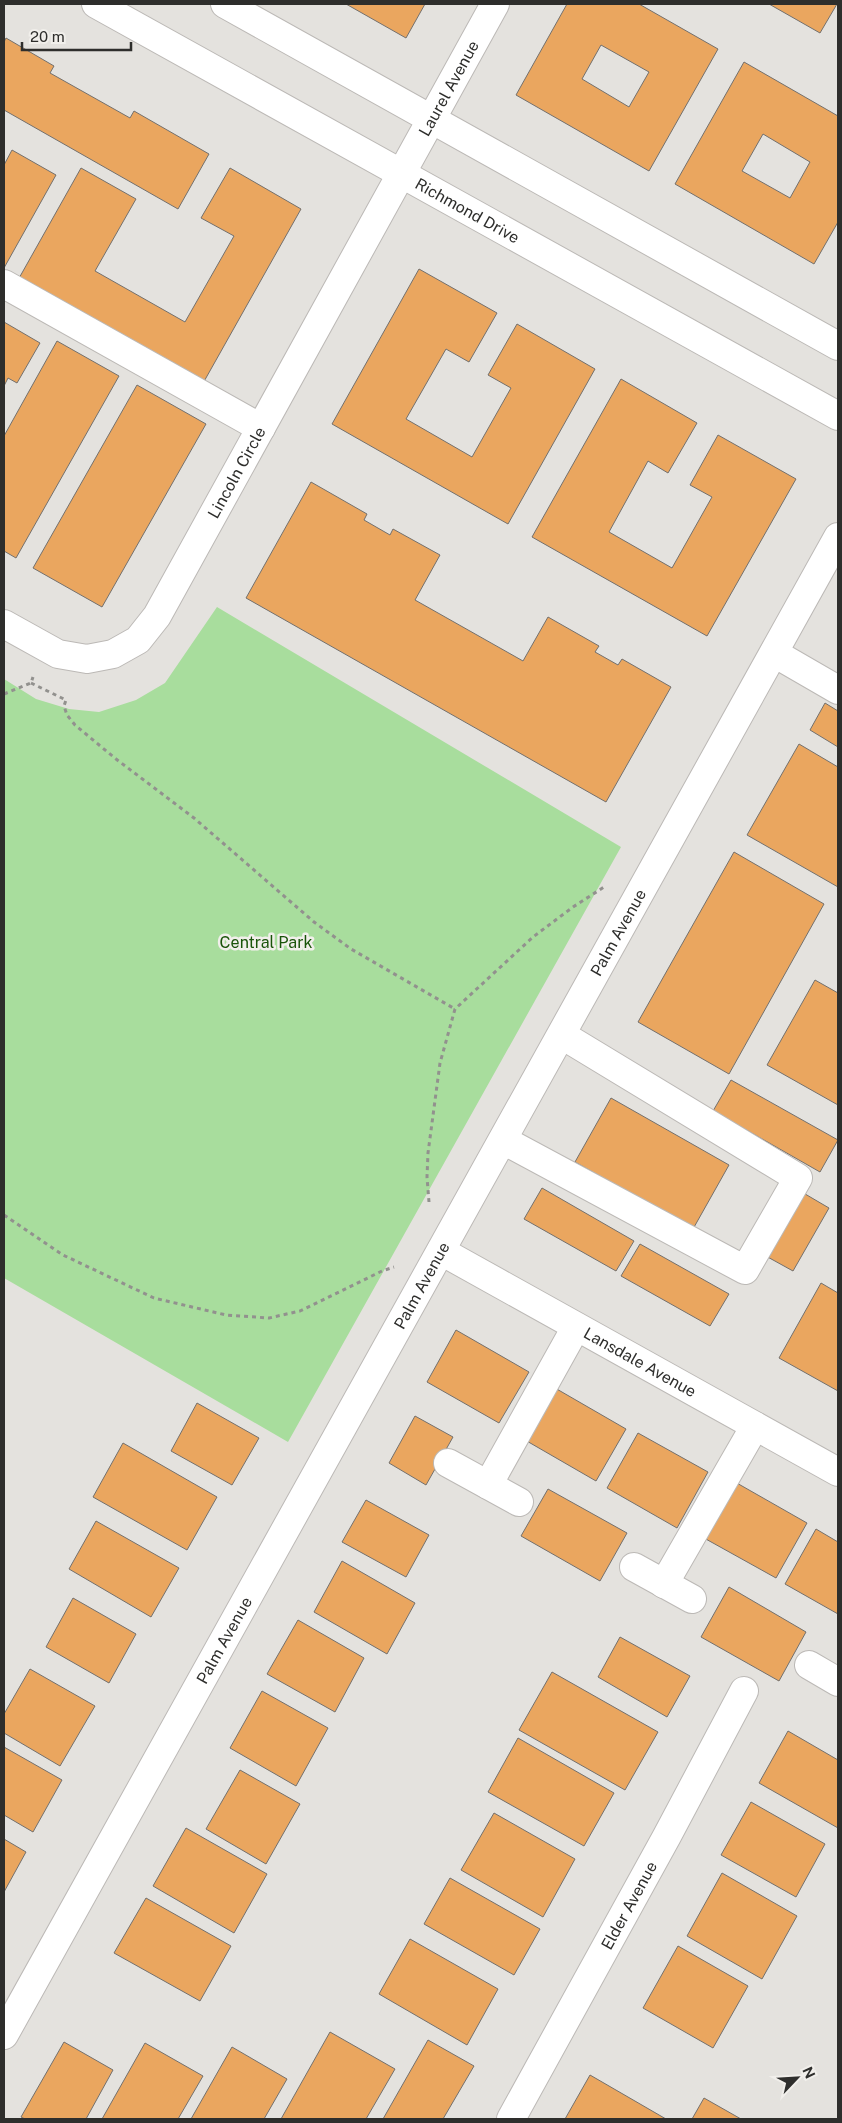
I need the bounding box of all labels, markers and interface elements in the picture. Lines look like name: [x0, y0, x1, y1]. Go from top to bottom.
scale bar: [22, 20, 131, 52]
text: 20 m: [30, 28, 65, 45]
street label: Laurel Avenue: [415, 37, 483, 139]
street label: Richmond Drive: [412, 174, 523, 247]
street label: Lincoln Circle: [204, 424, 270, 522]
street label: Palm Avenue: [587, 886, 650, 979]
park label: Central Park: [220, 933, 312, 952]
street label: Palm Avenue: [390, 1239, 454, 1332]
street label: Lansdale Avenue: [580, 1323, 700, 1401]
street label: Palm Avenue: [193, 1594, 256, 1687]
street label: Elder Avenue: [597, 1858, 661, 1953]
north arrow: [772, 2053, 822, 2103]
text: N: [799, 2064, 818, 2081]

